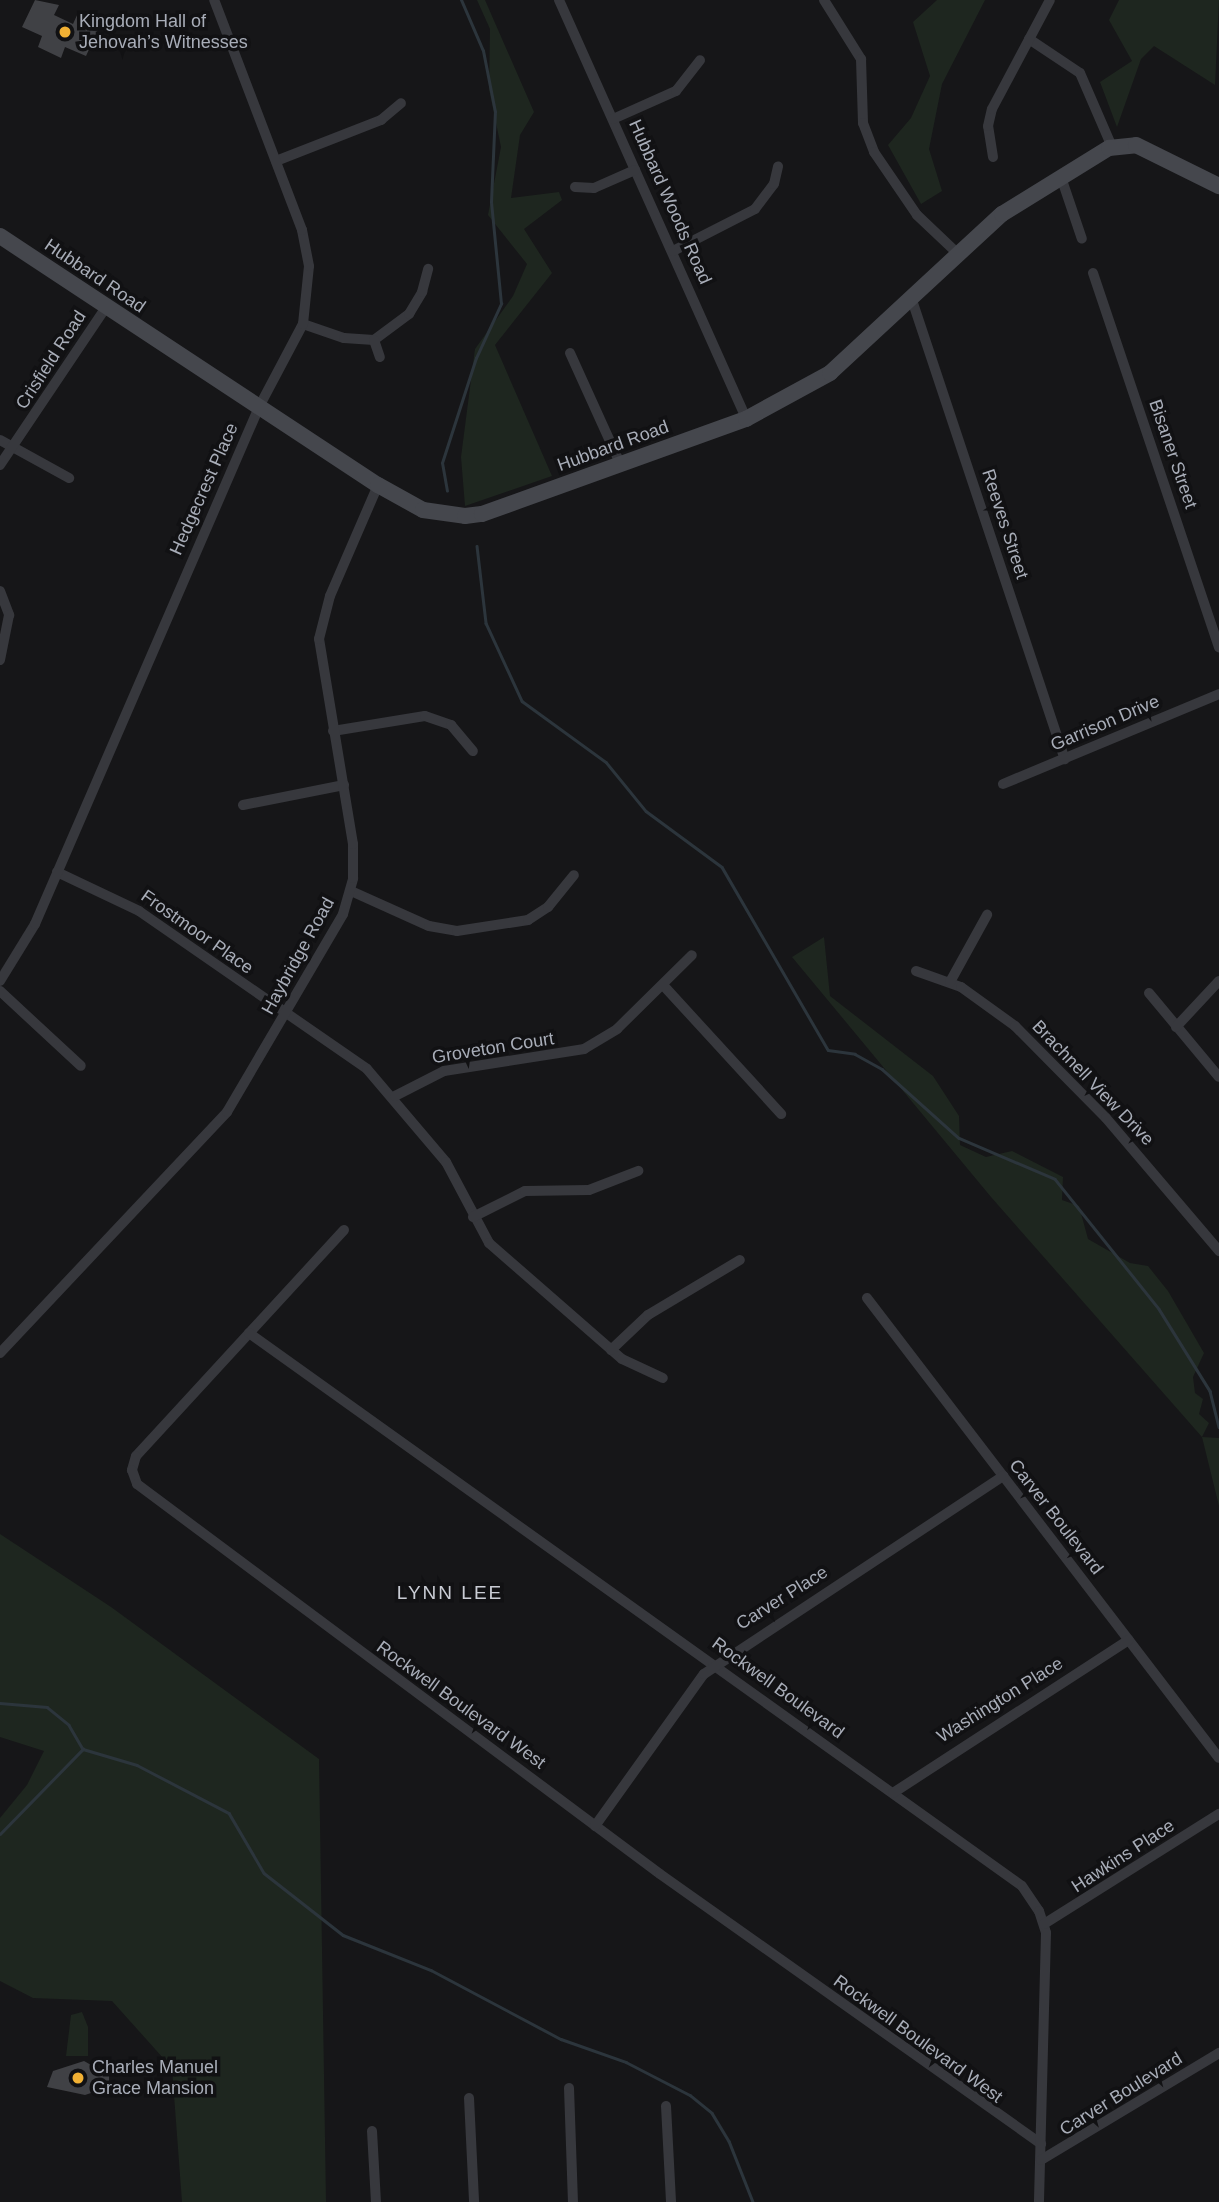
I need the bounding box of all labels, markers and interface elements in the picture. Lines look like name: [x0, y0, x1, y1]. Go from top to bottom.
place label: Kingdom Hall of Jehovah’s Witnesses: [79, 11, 248, 54]
marker: Kingdom Hall of Jehovah’s Witnesses: [57, 24, 73, 40]
street label: Hubbard Woods Road: [624, 116, 716, 288]
street label: Hubbard Road: [40, 234, 150, 318]
street label: Crisfield Road: [11, 307, 91, 413]
street label: Bisaner Street: [1144, 397, 1202, 511]
street label: Hubbard Road: [554, 416, 672, 476]
street label: Hedgecrest Place: [165, 420, 243, 558]
street label: Reeves Street: [977, 466, 1033, 582]
street label: Garrison Drive: [1047, 690, 1163, 756]
street label: Frostmoor Place: [137, 885, 257, 979]
street label: Haybridge Road: [257, 894, 339, 1018]
street label: Brachnell View Drive: [1028, 1016, 1158, 1150]
street label: Groveton Court: [431, 1028, 555, 1068]
street label: Carver Boulevard: [1004, 1455, 1108, 1579]
street label: Carver Place: [732, 1561, 832, 1635]
district label: LYNN LEE: [398, 1582, 502, 1604]
street label: Rockwell Boulevard: [708, 1633, 848, 1743]
street label: Rockwell Boulevard West: [372, 1636, 550, 1774]
street label: Washington Place: [933, 1653, 1067, 1747]
street label: Hawkins Place: [1068, 1815, 1178, 1897]
street label: Rockwell Boulevard West: [829, 1970, 1007, 2108]
street label: Carver Boulevard: [1056, 2048, 1186, 2140]
place label: Charles Manuel Grace Mansion: [92, 2057, 218, 2100]
marker: Charles Manuel Grace Mansion: [70, 2070, 86, 2086]

